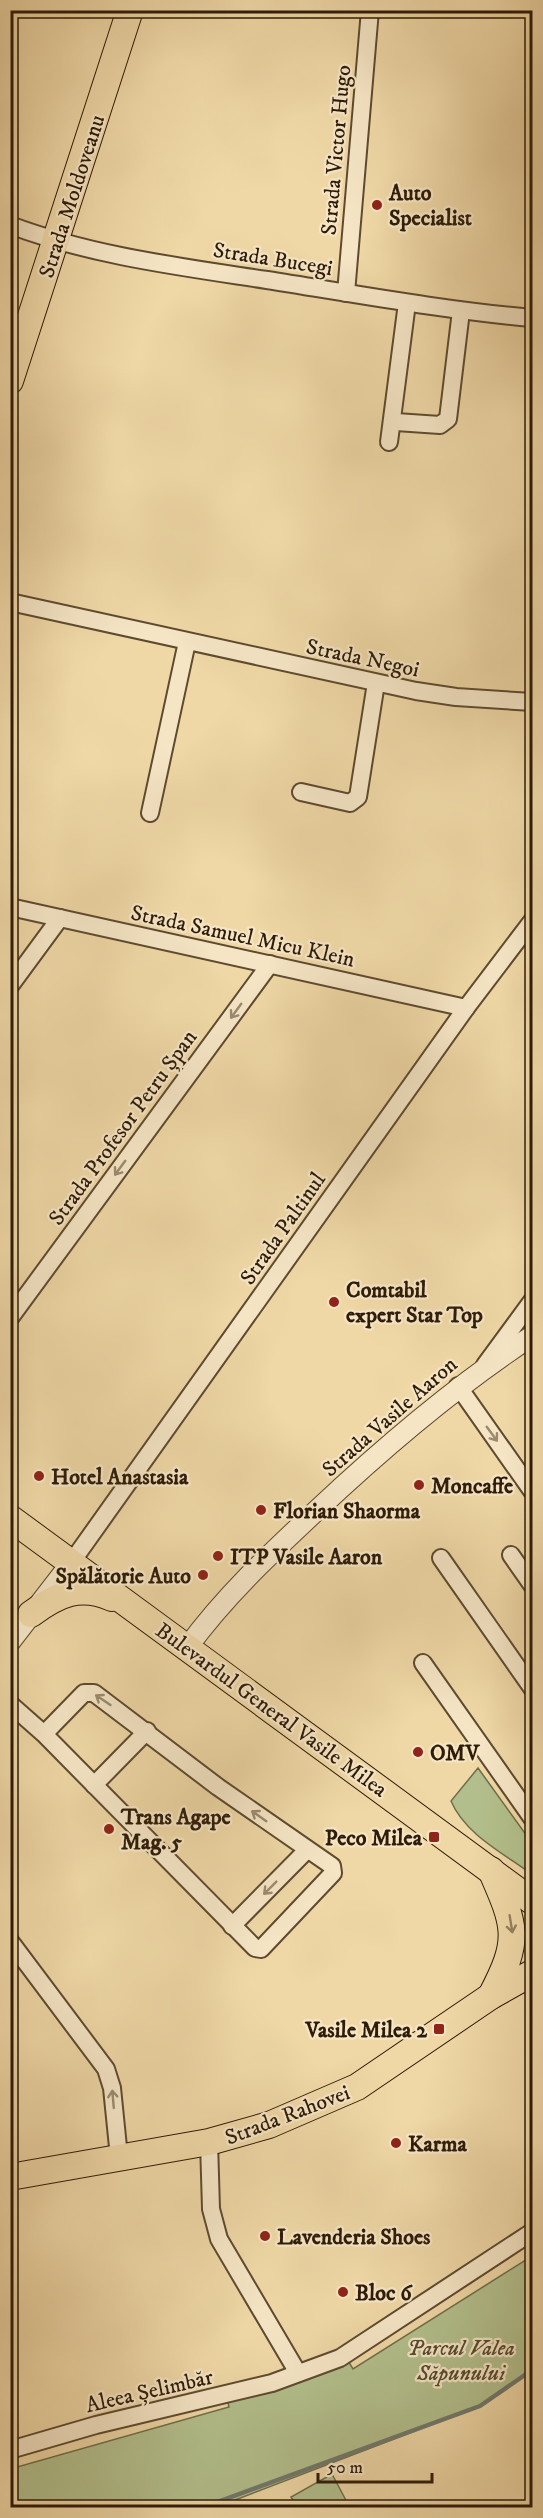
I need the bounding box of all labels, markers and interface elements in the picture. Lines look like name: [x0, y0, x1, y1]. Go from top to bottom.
street label: Strada Victor Hugo: [316, 64, 357, 236]
street label: Strada Moldoveanu: [33, 111, 112, 281]
place label: Auto Specialist: [388, 180, 472, 232]
marker: Auto Specialist: [370, 198, 384, 212]
street label: Strada Bucegi: [211, 237, 334, 282]
street label: Strada Negoi: [304, 633, 422, 684]
street label: Strada Samuel Micu Klein: [128, 900, 358, 974]
one-way arrow: [230, 1002, 242, 1018]
street label: Strada Profesor Petru Șpan: [43, 1024, 204, 1231]
one-way arrow: [114, 1160, 127, 1176]
street label: Strada Paltinul: [235, 1167, 332, 1290]
place label: Comtabil expert Star Top: [346, 1277, 483, 1329]
marker: Comtabil expert Star Top: [327, 1295, 341, 1309]
street label: Strada Vasile Aaron: [317, 1351, 463, 1483]
one-way arrow: [486, 1426, 498, 1442]
place label: Hotel Anastasia: [51, 1464, 189, 1491]
marker: Hotel Anastasia: [32, 1469, 46, 1483]
place label: Moncaffe: [431, 1473, 513, 1500]
marker: Moncaffe: [412, 1478, 426, 1492]
place label: Florian Shaorma: [273, 1498, 421, 1525]
marker: Florian Shaorma: [254, 1503, 268, 1517]
place label: ITP Vasile Aaron: [230, 1544, 383, 1571]
marker: ITP Vasile Aaron: [211, 1549, 225, 1563]
place label: Spălătorie Auto: [55, 1563, 191, 1590]
marker: Spălătorie Auto: [196, 1568, 210, 1582]
street label: Bulevardul General Vasile Milea: [150, 1617, 393, 1804]
one-way arrow: [95, 1694, 112, 1706]
place label: OMV: [430, 1740, 480, 1767]
marker: OMV: [411, 1745, 425, 1759]
place label: Trans Agape Mag. 5: [120, 1804, 231, 1856]
one-way arrow: [252, 1810, 268, 1822]
marker: Trans Agape Mag. 5: [102, 1822, 116, 1836]
place label: Peco Milea: [325, 1825, 423, 1852]
marker: Peco Milea: [427, 1830, 441, 1844]
one-way arrow: [262, 1880, 277, 1895]
one-way arrow: [506, 1914, 517, 1934]
place label: Vasile Milea 2: [304, 2017, 428, 2044]
marker: Vasile Milea 2: [432, 2022, 446, 2036]
street label: Strada Rahovei: [221, 2079, 354, 2152]
one-way arrow: [107, 2089, 118, 2109]
place label: Karma: [408, 2131, 468, 2158]
marker: Karma: [389, 2136, 403, 2150]
place label: Lavenderia Shoes: [277, 2224, 431, 2251]
marker: Lavenderia Shoes: [258, 2229, 272, 2243]
place label: Bloc 6: [355, 2280, 413, 2307]
marker: Bloc 6: [336, 2285, 350, 2299]
park label: Parcul Valea Săpunului: [407, 2335, 515, 2387]
street label: Aleea Șelimbăr: [83, 2364, 217, 2419]
scale bar: [318, 2446, 432, 2484]
text: 50 m: [327, 2457, 363, 2479]

